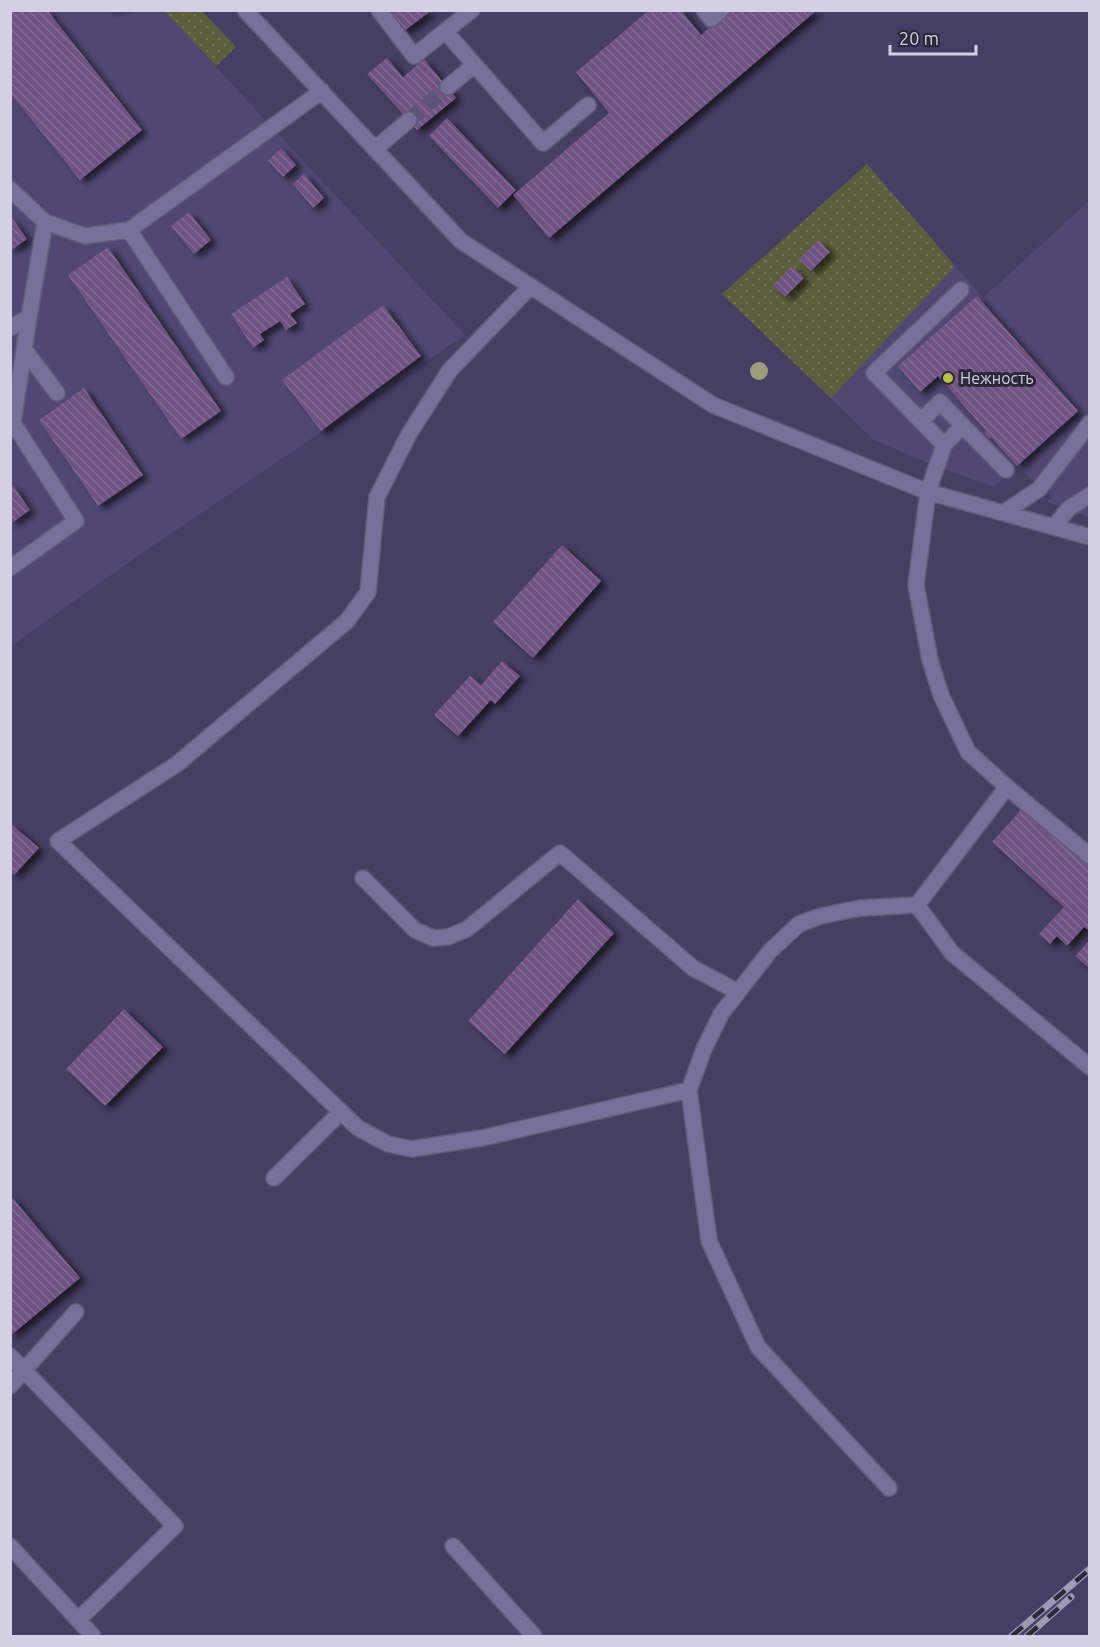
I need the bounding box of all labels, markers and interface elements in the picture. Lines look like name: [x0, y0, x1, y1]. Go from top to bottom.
scale bar: [890, 18, 976, 56]
text: 20 m: [899, 28, 939, 48]
place label: Нежность: [960, 369, 1034, 387]
marker: Нежность: [941, 371, 955, 385]

